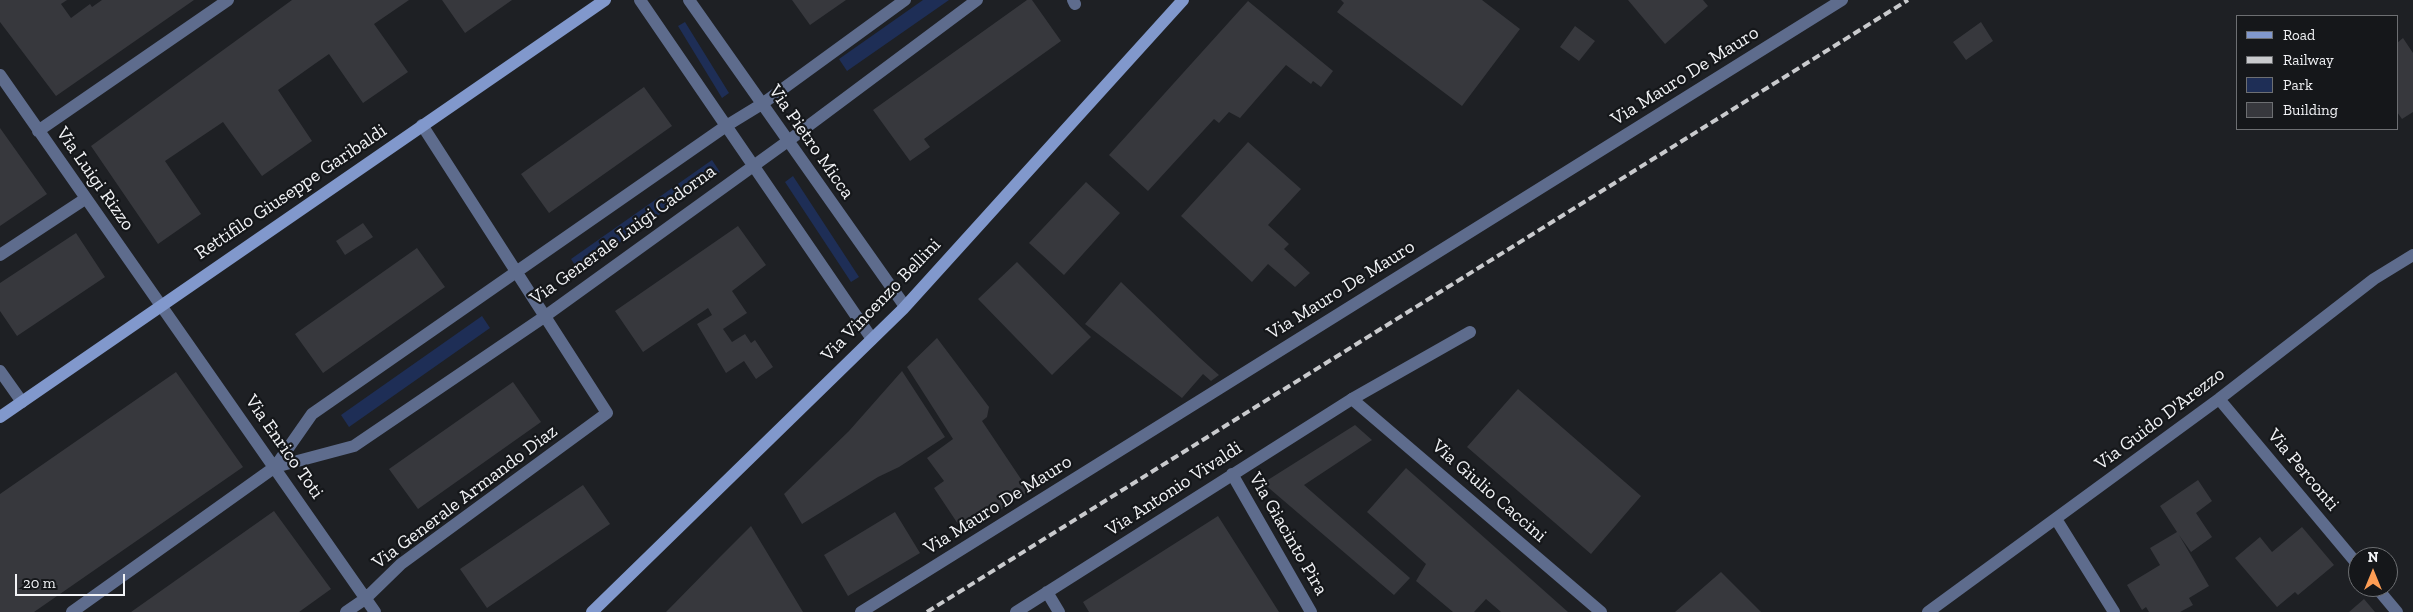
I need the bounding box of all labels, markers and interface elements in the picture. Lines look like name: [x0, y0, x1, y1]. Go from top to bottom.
legend: [2236, 15, 2398, 130]
street label: Via Mauro De Mauro: [1607, 21, 1763, 131]
text: Road: [2283, 26, 2315, 44]
text: Railway: [2283, 51, 2334, 69]
text: Park: [2283, 76, 2313, 94]
street label: Via Pietro Micca: [763, 81, 859, 203]
text: Building: [2283, 101, 2338, 119]
street label: Rettifilo Giuseppe Garibaldi: [191, 119, 391, 265]
street label: Via Luigi Rizzo: [51, 123, 139, 235]
street label: Via Generale Luigi Cadorna: [526, 160, 720, 310]
street label: Via Vincenzo Bellini: [816, 234, 946, 366]
street label: Via Mauro De Mauro: [1263, 235, 1419, 345]
street label: Via Guido D'Arezzo: [2091, 363, 2229, 475]
street label: Via Enrico Toti: [240, 391, 328, 503]
street label: Via Generale Armando Diaz: [368, 420, 562, 574]
street label: Via Perconti: [2262, 424, 2344, 516]
street label: Via Giulio Caccini: [1427, 435, 1551, 547]
street label: Via Antonio Vivaldi: [1102, 437, 1246, 541]
street label: Via Mauro De Mauro: [920, 450, 1076, 560]
street label: Via Giacinto Pira: [1244, 469, 1332, 599]
north arrow: [2348, 547, 2398, 597]
text: N: [2368, 549, 2378, 566]
scale bar: [18, 564, 128, 596]
text: 20 m: [23, 574, 56, 592]

